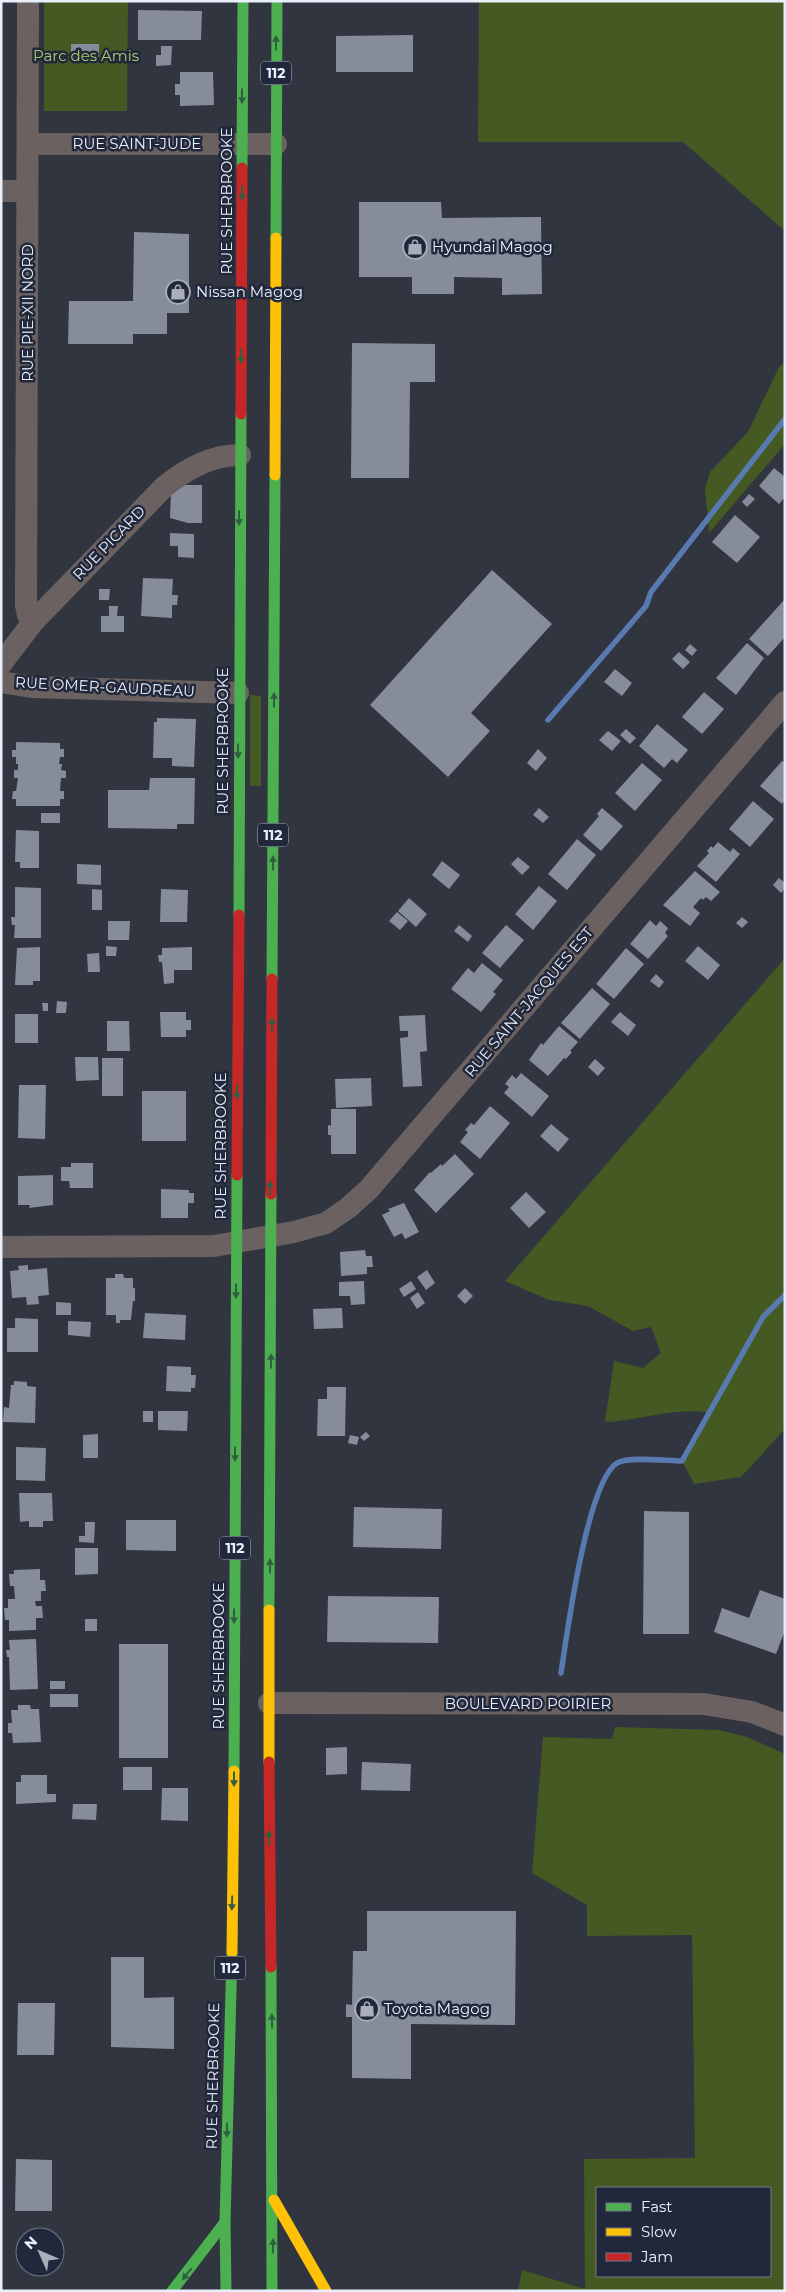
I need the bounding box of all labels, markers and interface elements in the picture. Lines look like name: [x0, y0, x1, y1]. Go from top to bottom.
one-way arrow: [273, 35, 281, 51]
park label: Parc des Amis: [33, 46, 139, 65]
road number: 112: [261, 62, 291, 84]
one-way arrow: [238, 88, 246, 104]
street label: RUE SHERBROOKE: [217, 127, 236, 275]
street label: RUE SAINT-JUDE: [73, 134, 201, 153]
one-way arrow: [238, 186, 246, 202]
shop icon: Hyundai Magog: [402, 234, 428, 260]
place label: Hyundai Magog: [432, 237, 553, 256]
street label: RUE PIE-XII NORD: [18, 244, 37, 382]
shop icon: Nissan Magog: [165, 279, 191, 305]
place label: Nissan Magog: [196, 282, 303, 301]
one-way arrow: [237, 348, 245, 364]
street label: RUE PICARD: [68, 501, 149, 584]
one-way arrow: [235, 511, 243, 527]
street label: RUE SHERBROOKE: [213, 667, 232, 815]
street label: RUE OMER-GAUDREAU: [15, 672, 195, 701]
one-way arrow: [270, 692, 278, 708]
one-way arrow: [234, 743, 242, 759]
road number: 112: [258, 824, 288, 846]
one-way arrow: [269, 854, 277, 870]
street label: RUE SAINT-JACQUES EST: [460, 922, 597, 1081]
one-way arrow: [268, 1017, 276, 1033]
street label: RUE SHERBROOKE: [211, 1072, 230, 1220]
one-way arrow: [233, 1084, 241, 1100]
one-way arrow: [267, 1179, 275, 1195]
one-way arrow: [232, 1284, 240, 1300]
one-way arrow: [267, 1353, 275, 1369]
one-way arrow: [231, 1446, 239, 1462]
road number: 112: [220, 1536, 250, 1560]
one-way arrow: [266, 1558, 274, 1574]
street label: RUE SHERBROOKE: [209, 1582, 228, 1730]
one-way arrow: [230, 1609, 238, 1625]
street label: BOULEVARD POIRIER: [445, 1694, 611, 1713]
one-way arrow: [230, 1771, 238, 1787]
one-way arrow: [265, 1830, 273, 1846]
one-way arrow: [228, 1895, 236, 1911]
road number: 112: [215, 1956, 245, 1980]
shop icon: Toyota Magog: [354, 1996, 380, 2022]
place label: Toyota Magog: [384, 1999, 490, 2018]
street label: RUE SHERBROOKE: [202, 2002, 223, 2150]
one-way arrow: [268, 2013, 276, 2029]
one-way arrow: [223, 2123, 231, 2139]
legend: [596, 2187, 771, 2277]
text: Fast: [641, 2197, 672, 2216]
text: Slow: [641, 2222, 677, 2241]
north arrow: [15, 2227, 65, 2277]
text: N: [20, 2232, 41, 2253]
one-way arrow: [269, 2237, 277, 2253]
text: Jam: [640, 2247, 673, 2266]
one-way arrow: [182, 2267, 192, 2280]

